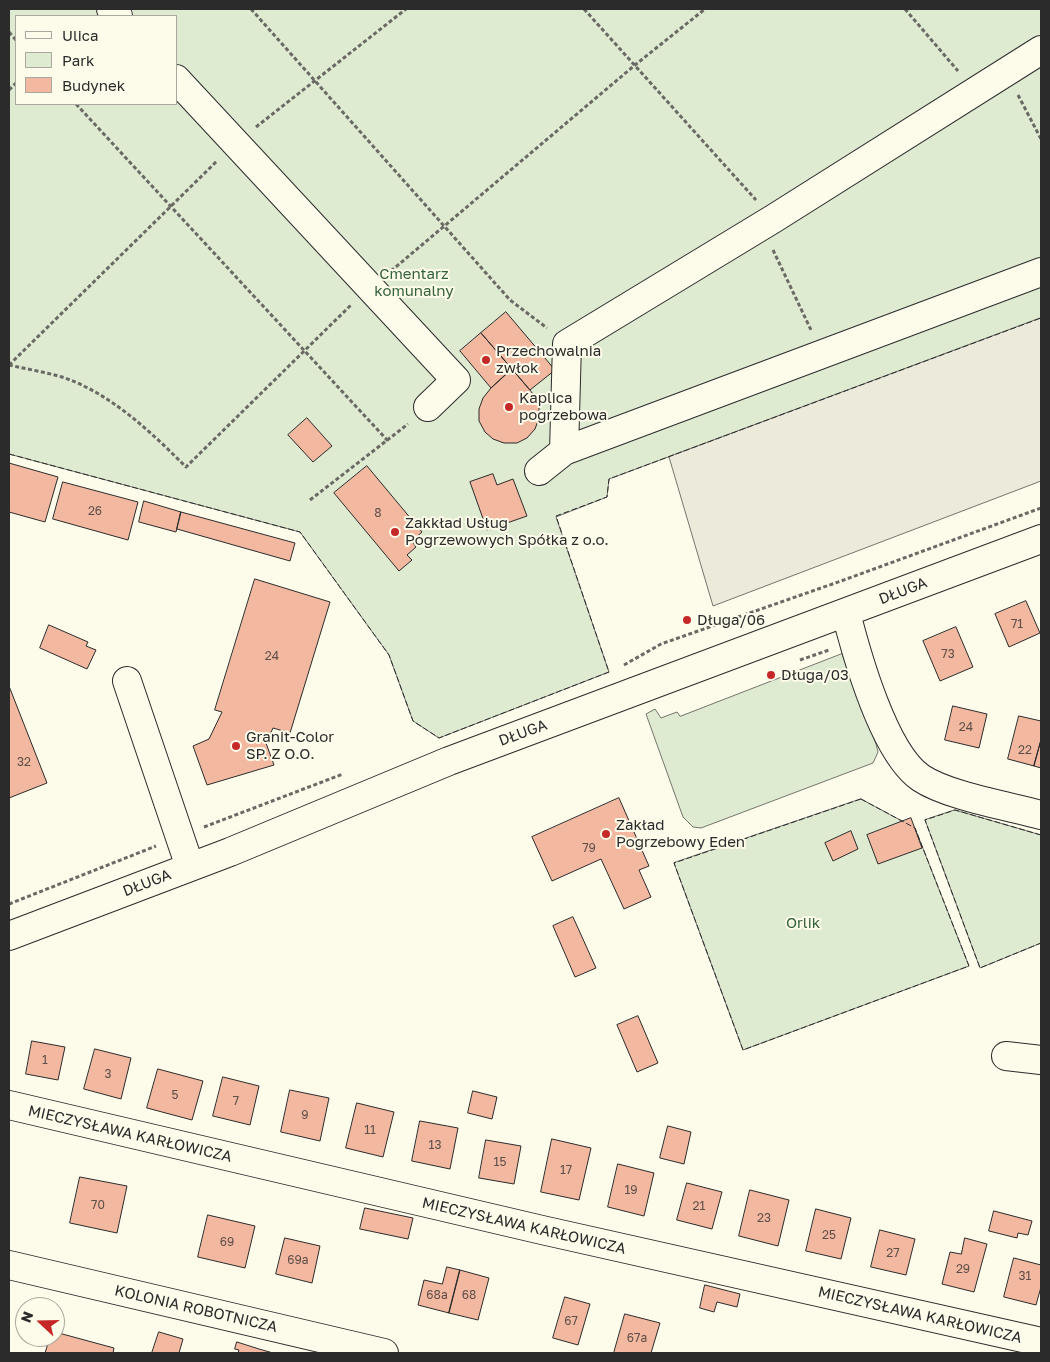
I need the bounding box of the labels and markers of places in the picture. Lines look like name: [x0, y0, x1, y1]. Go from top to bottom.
place label: Przechowalnia zwłok: [496, 342, 601, 377]
marker: Przechowalnia zwłok: [480, 354, 492, 366]
place label: Kaplica pogrzebowa: [519, 389, 607, 424]
marker: Kaplica pogrzebowa: [503, 401, 515, 413]
place label: Zakkład Usług Pogrzewowych Spółka z o.o.: [405, 514, 609, 549]
marker: Zakkład Usług Pogrzewowych Spółka z o.o.: [389, 526, 401, 538]
place label: Długa/06: [697, 611, 765, 629]
marker: Długa/06: [681, 614, 693, 626]
place label: Długa/03: [781, 666, 849, 684]
marker: Długa/03: [765, 669, 777, 681]
place label: Granit-Color SP. Z O.O.: [246, 728, 334, 763]
marker: Granit-Color SP. Z O.O.: [230, 740, 242, 752]
place label: Zakład Pogrzebowy Eden: [616, 816, 745, 851]
marker: Zakład Pogrzebowy Eden: [600, 828, 612, 840]

